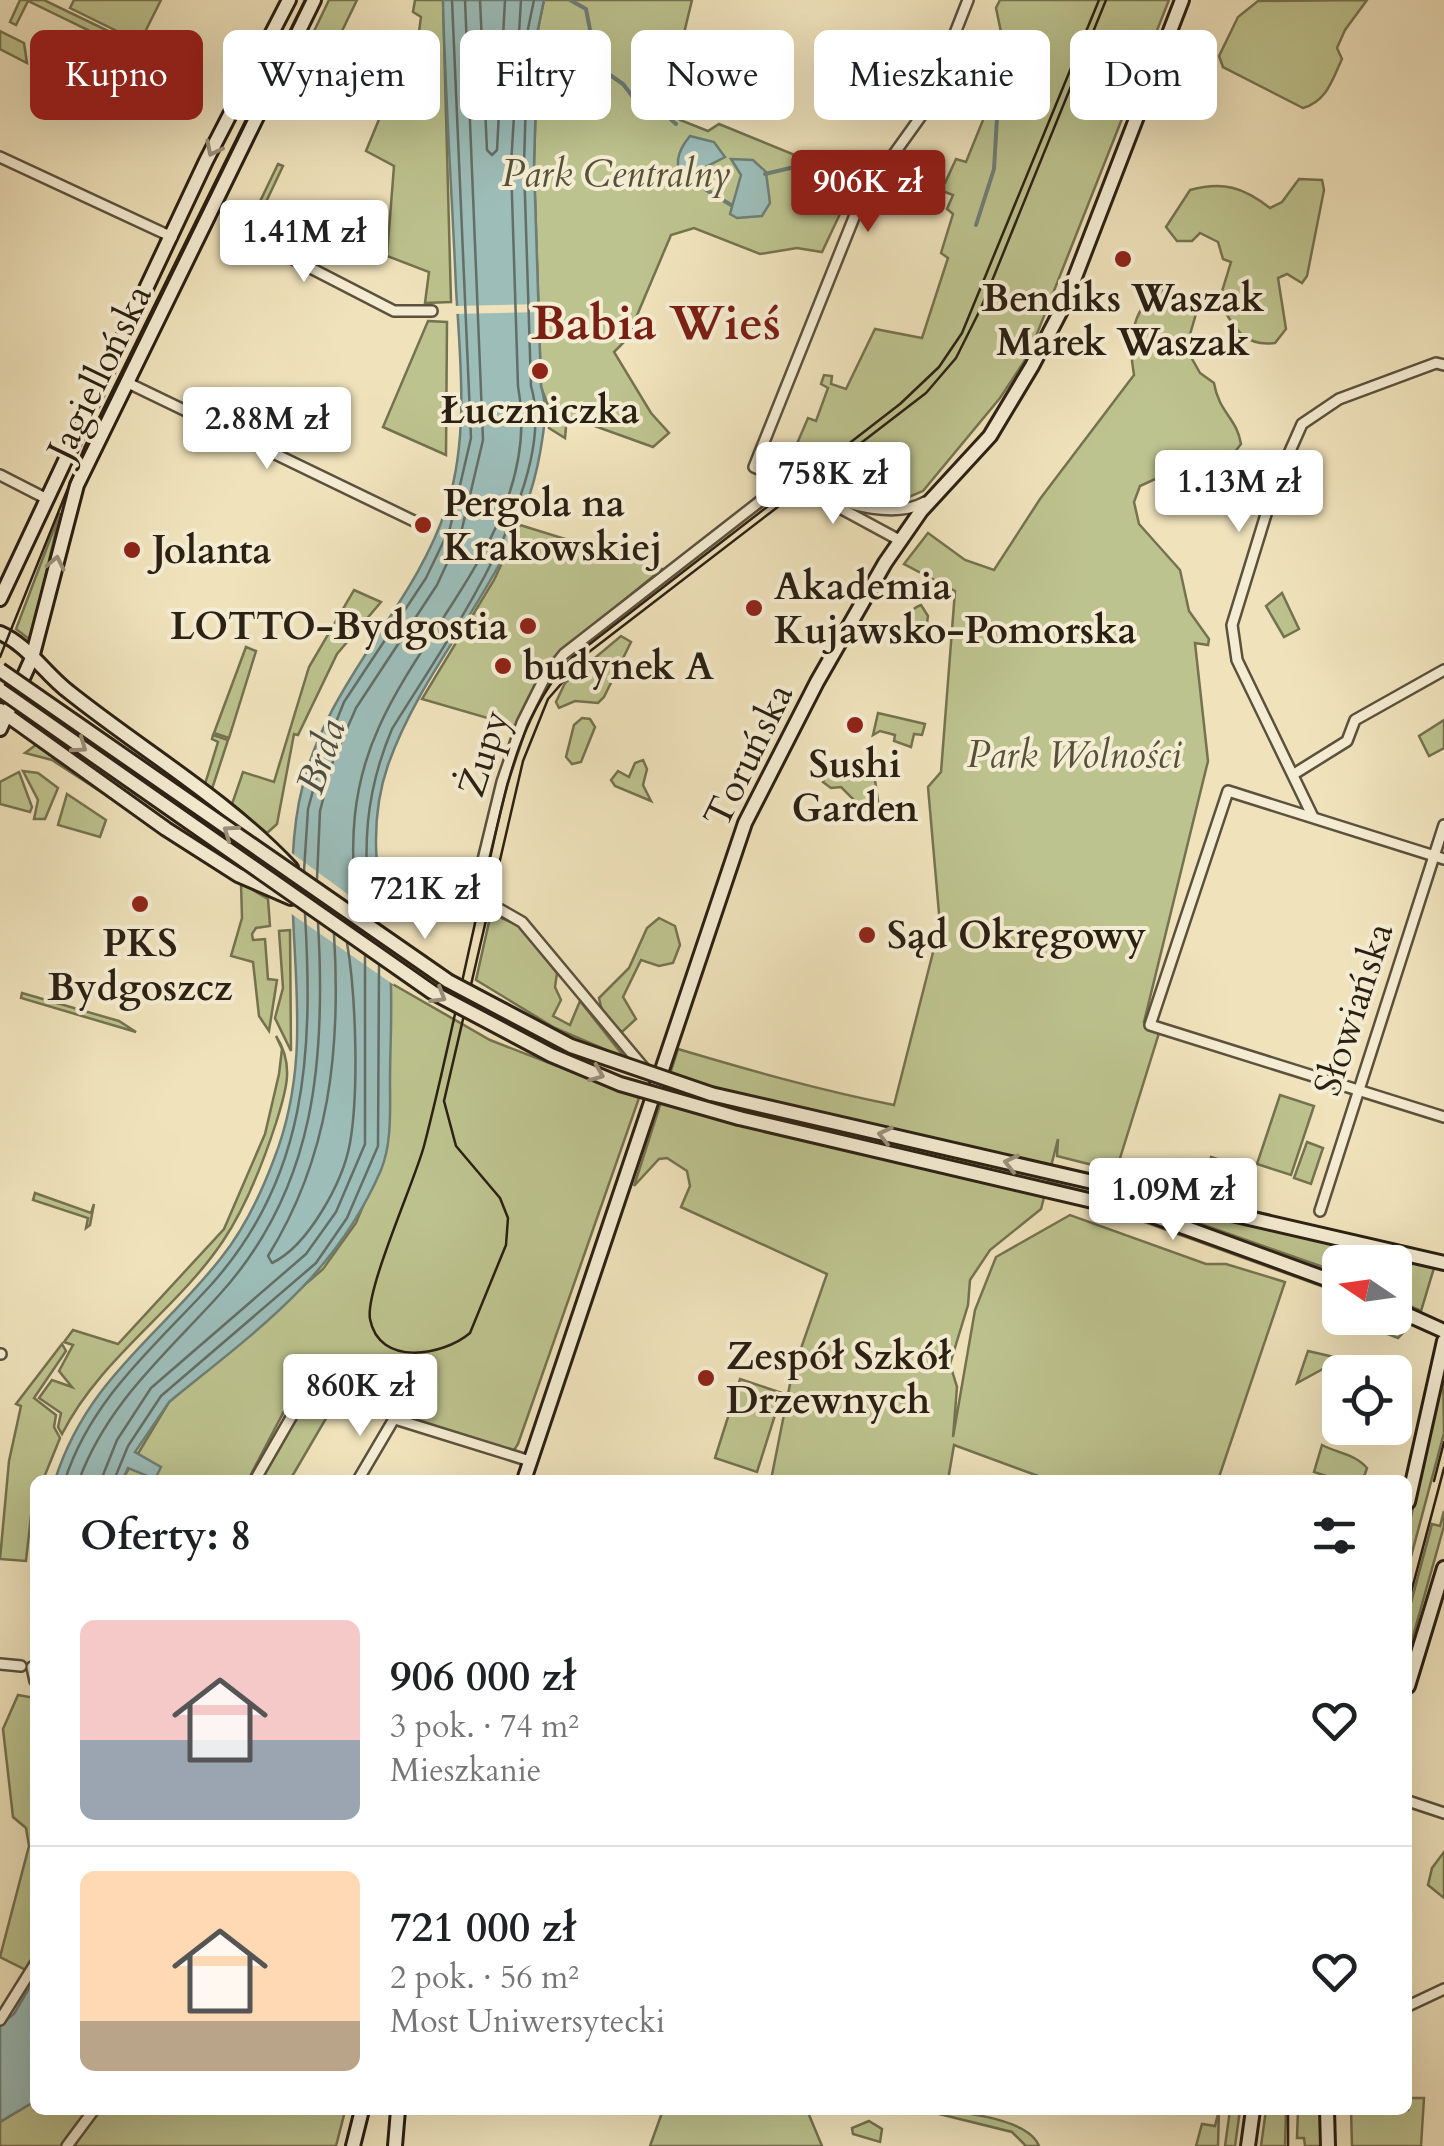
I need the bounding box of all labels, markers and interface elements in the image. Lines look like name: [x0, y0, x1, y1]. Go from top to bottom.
chip: Kupno: [30, 30, 203, 120]
chip: Wynajem: [223, 30, 440, 120]
chip: Filtry: [460, 30, 611, 120]
chip: Nowe: [631, 30, 794, 120]
chip: Mieszkanie: [814, 30, 1050, 120]
chip: Dom: [1070, 30, 1217, 120]
one-way arrow: [206, 138, 225, 156]
park label: Park Centralny: [502, 148, 730, 200]
pin: 906K zł: [776, 150, 960, 235]
text: 906K zł: [813, 160, 923, 204]
pin: 1.41M zł: [201, 200, 407, 285]
text: 1.41M zł: [242, 210, 366, 254]
marker: Bendiks Waszak Marek Waszak: [1112, 248, 1134, 270]
place label: Bendiks Waszak Marek Waszak: [982, 273, 1264, 369]
street label: Jagiellońska: [33, 276, 165, 474]
district label: Babia Wieś: [531, 291, 781, 356]
marker: Łuczniczka: [529, 360, 551, 382]
place label: Łuczniczka: [440, 385, 640, 437]
pin: 2.88M zł: [164, 387, 370, 472]
text: 2.88M zł: [205, 397, 329, 441]
pin: 758K zł: [741, 442, 925, 527]
pin: 1.13M zł: [1136, 450, 1342, 535]
text: 758K zł: [778, 452, 888, 496]
text: 1.13M zł: [1177, 460, 1301, 504]
place label: Pergola na Krakowskiej: [443, 478, 662, 574]
marker: Pergola na Krakowskiej: [412, 514, 434, 536]
place label: Jolanta: [147, 525, 271, 577]
marker: Jolanta: [121, 539, 143, 561]
one-way arrow: [45, 555, 66, 572]
place label: Akademia Kujawsko-Pomorska: [774, 561, 1137, 657]
marker: Akademia Kujawsko-Pomorska: [743, 597, 765, 619]
place label: LOTTO-Bydgostia: [170, 601, 508, 653]
marker: LOTTO-Bydgostia: [517, 615, 539, 637]
place label: budynek A: [523, 641, 714, 693]
marker: budynek A: [492, 655, 514, 677]
street label: Toruńska: [692, 675, 806, 836]
street label: Żupy: [446, 703, 522, 803]
water label: Brda: [283, 712, 360, 801]
marker: Sushi Garden: [844, 714, 866, 736]
park label: Park Wolności: [967, 729, 1182, 781]
one-way arrow: [69, 734, 87, 752]
place label: Sushi Garden: [792, 739, 919, 835]
one-way arrow: [223, 826, 241, 844]
pin: 721K zł: [333, 857, 517, 942]
text: 721K zł: [370, 867, 480, 911]
marker: PKS Bydgoszcz: [129, 893, 151, 915]
place label: Sąd Okręgowy: [887, 910, 1146, 962]
street label: Słowiańska: [1302, 916, 1406, 1102]
place label: PKS Bydgoszcz: [47, 918, 233, 1014]
marker: Sąd Okręgowy: [856, 924, 878, 946]
one-way arrow: [428, 984, 446, 1003]
one-way arrow: [587, 1062, 605, 1082]
one-way arrow: [877, 1126, 894, 1147]
one-way arrow: [1003, 1154, 1020, 1175]
pin: 1.09M zł: [1070, 1158, 1276, 1243]
text: 1.09M zł: [1111, 1168, 1235, 1212]
north arrow: [1322, 1245, 1412, 1335]
map controls: [1322, 1245, 1412, 1445]
place label: Zespół Szkół Drzewnych: [726, 1331, 952, 1427]
pin: 860K zł: [268, 1354, 452, 1439]
button: locate: [1322, 1355, 1412, 1445]
text: 860K zł: [305, 1364, 415, 1408]
marker: Zespół Szkół Drzewnych: [695, 1367, 717, 1389]
text: Oferty: 8: [80, 1507, 251, 1564]
icon: filters: [1307, 1508, 1362, 1563]
text: 906 000 zł: [390, 1648, 576, 1705]
icon: home: [160, 1660, 280, 1780]
icon: heart: [1307, 1693, 1362, 1748]
text: 3 pok. · 74 m²: [390, 1705, 579, 1749]
text: Mieszkanie: [390, 1749, 541, 1793]
text: 721 000 zł: [390, 1899, 576, 1956]
icon: home: [160, 1911, 280, 2031]
icon: heart: [1307, 1944, 1362, 1999]
text: 2 pok. · 56 m²: [390, 1956, 579, 2000]
text: Most Uniwersytecki: [390, 2000, 665, 2044]

